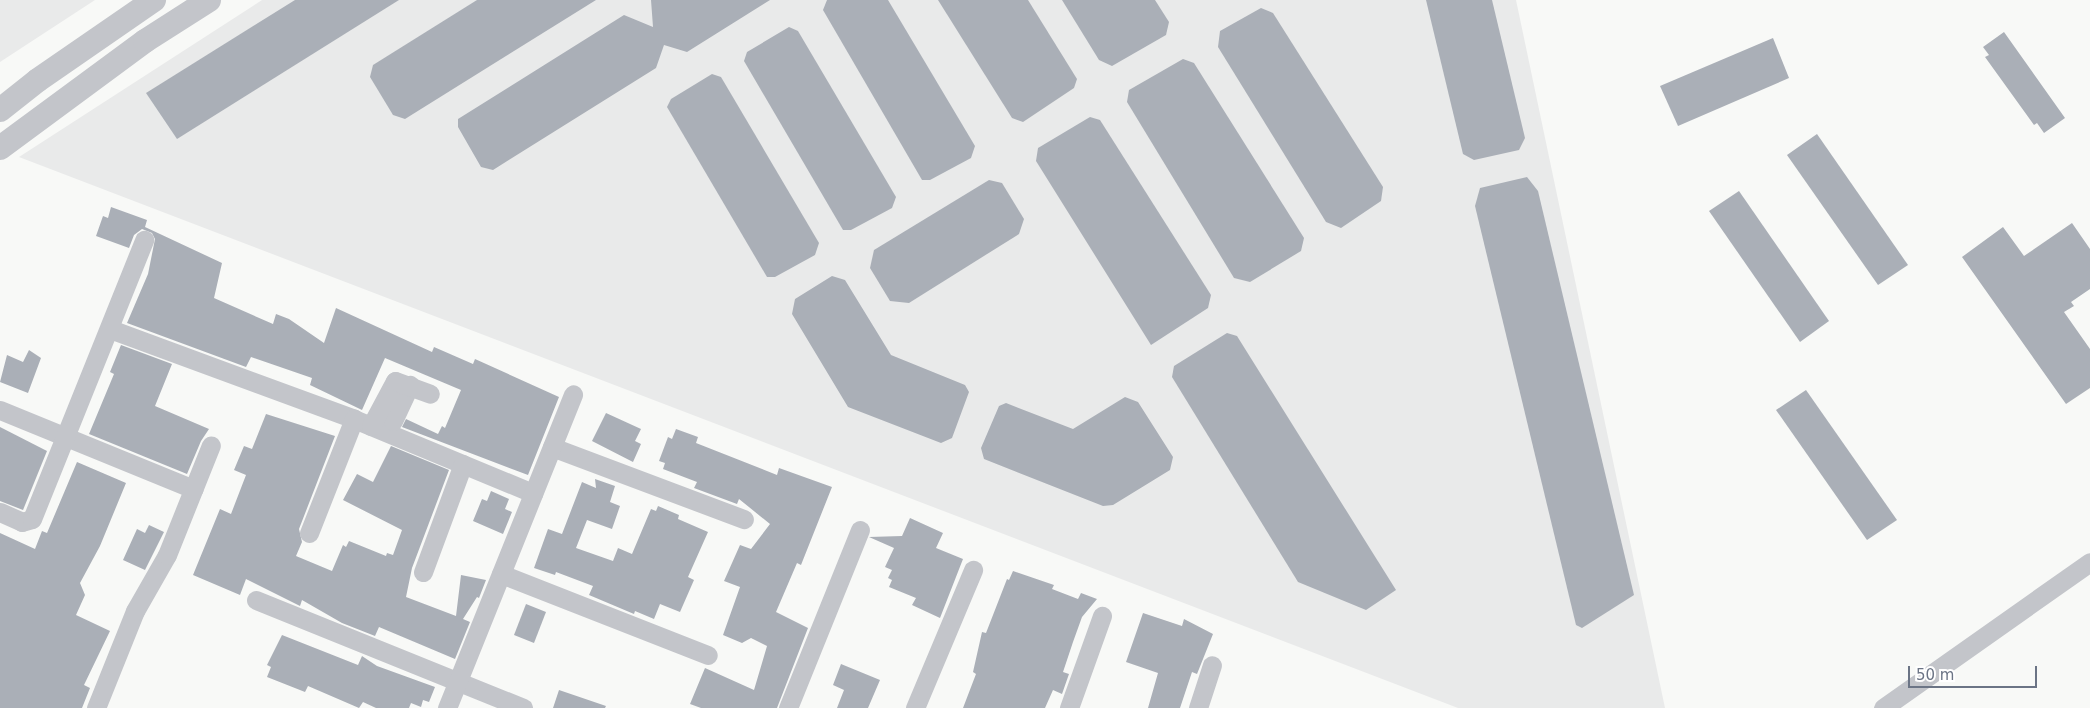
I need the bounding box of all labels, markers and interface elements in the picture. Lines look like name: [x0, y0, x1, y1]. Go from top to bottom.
scale bar: [1910, 656, 2039, 688]
text: 50 m: [1916, 666, 1954, 684]

